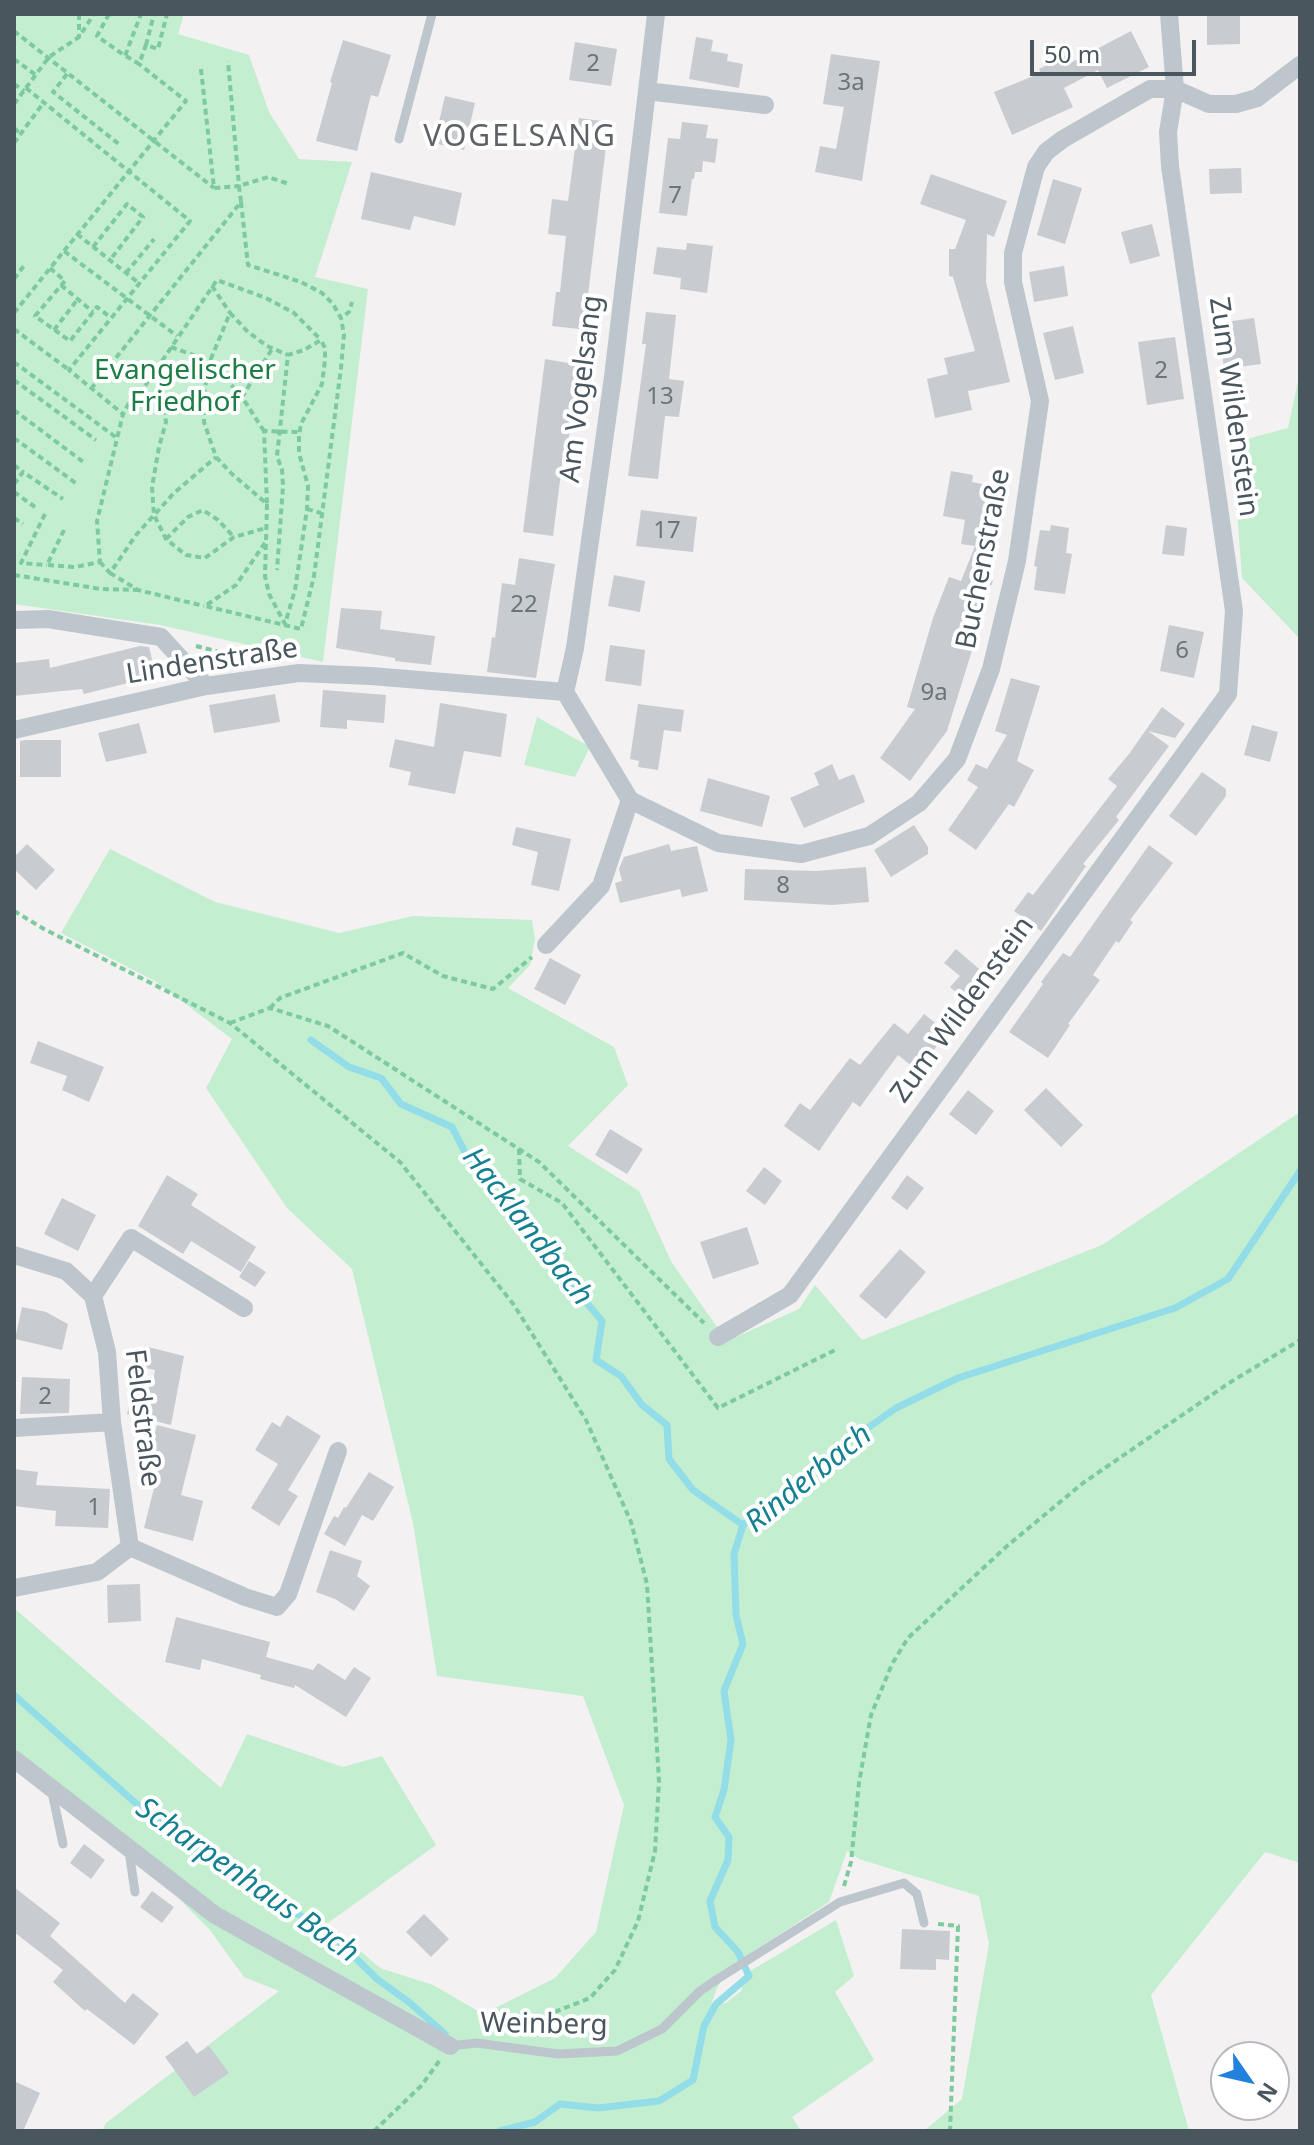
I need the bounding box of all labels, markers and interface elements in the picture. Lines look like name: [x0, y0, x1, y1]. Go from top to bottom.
scale bar: [1034, 24, 1200, 74]
text: 50 m: [1044, 37, 1100, 70]
house number: 2: [586, 50, 600, 78]
house number: 3a: [837, 69, 865, 97]
district label: VOGELSANG: [423, 119, 617, 155]
house number: 7: [668, 182, 682, 210]
street label: Am Vogelsang: [554, 293, 610, 485]
street label: Zum Wildenstein: [1201, 295, 1265, 519]
park label: Evangelischer Friedhof: [94, 354, 276, 420]
house number: 2: [1154, 357, 1168, 385]
house number: 13: [646, 383, 674, 411]
street label: Buchenstraße: [950, 466, 1018, 652]
house number: 17: [653, 517, 681, 545]
house number: 22: [510, 591, 538, 619]
street label: Lindenstraße: [124, 632, 300, 692]
house number: 6: [1175, 637, 1189, 665]
house number: 9a: [920, 679, 948, 707]
house number: 8: [776, 872, 790, 900]
street label: Zum Wildenstein: [884, 911, 1042, 1109]
water label: Hacklandbach: [454, 1141, 600, 1313]
street label: Feldstraße: [117, 1347, 167, 1489]
house number: 2: [38, 1383, 52, 1411]
water label: Rinderbach: [739, 1417, 879, 1541]
house number: 1: [87, 1494, 101, 1522]
water label: Scharpenhaus Bach: [129, 1791, 365, 1971]
street label: Weinberg: [480, 2007, 608, 2043]
north arrow: [1210, 2041, 1290, 2121]
text: N: [1251, 2077, 1286, 2109]

